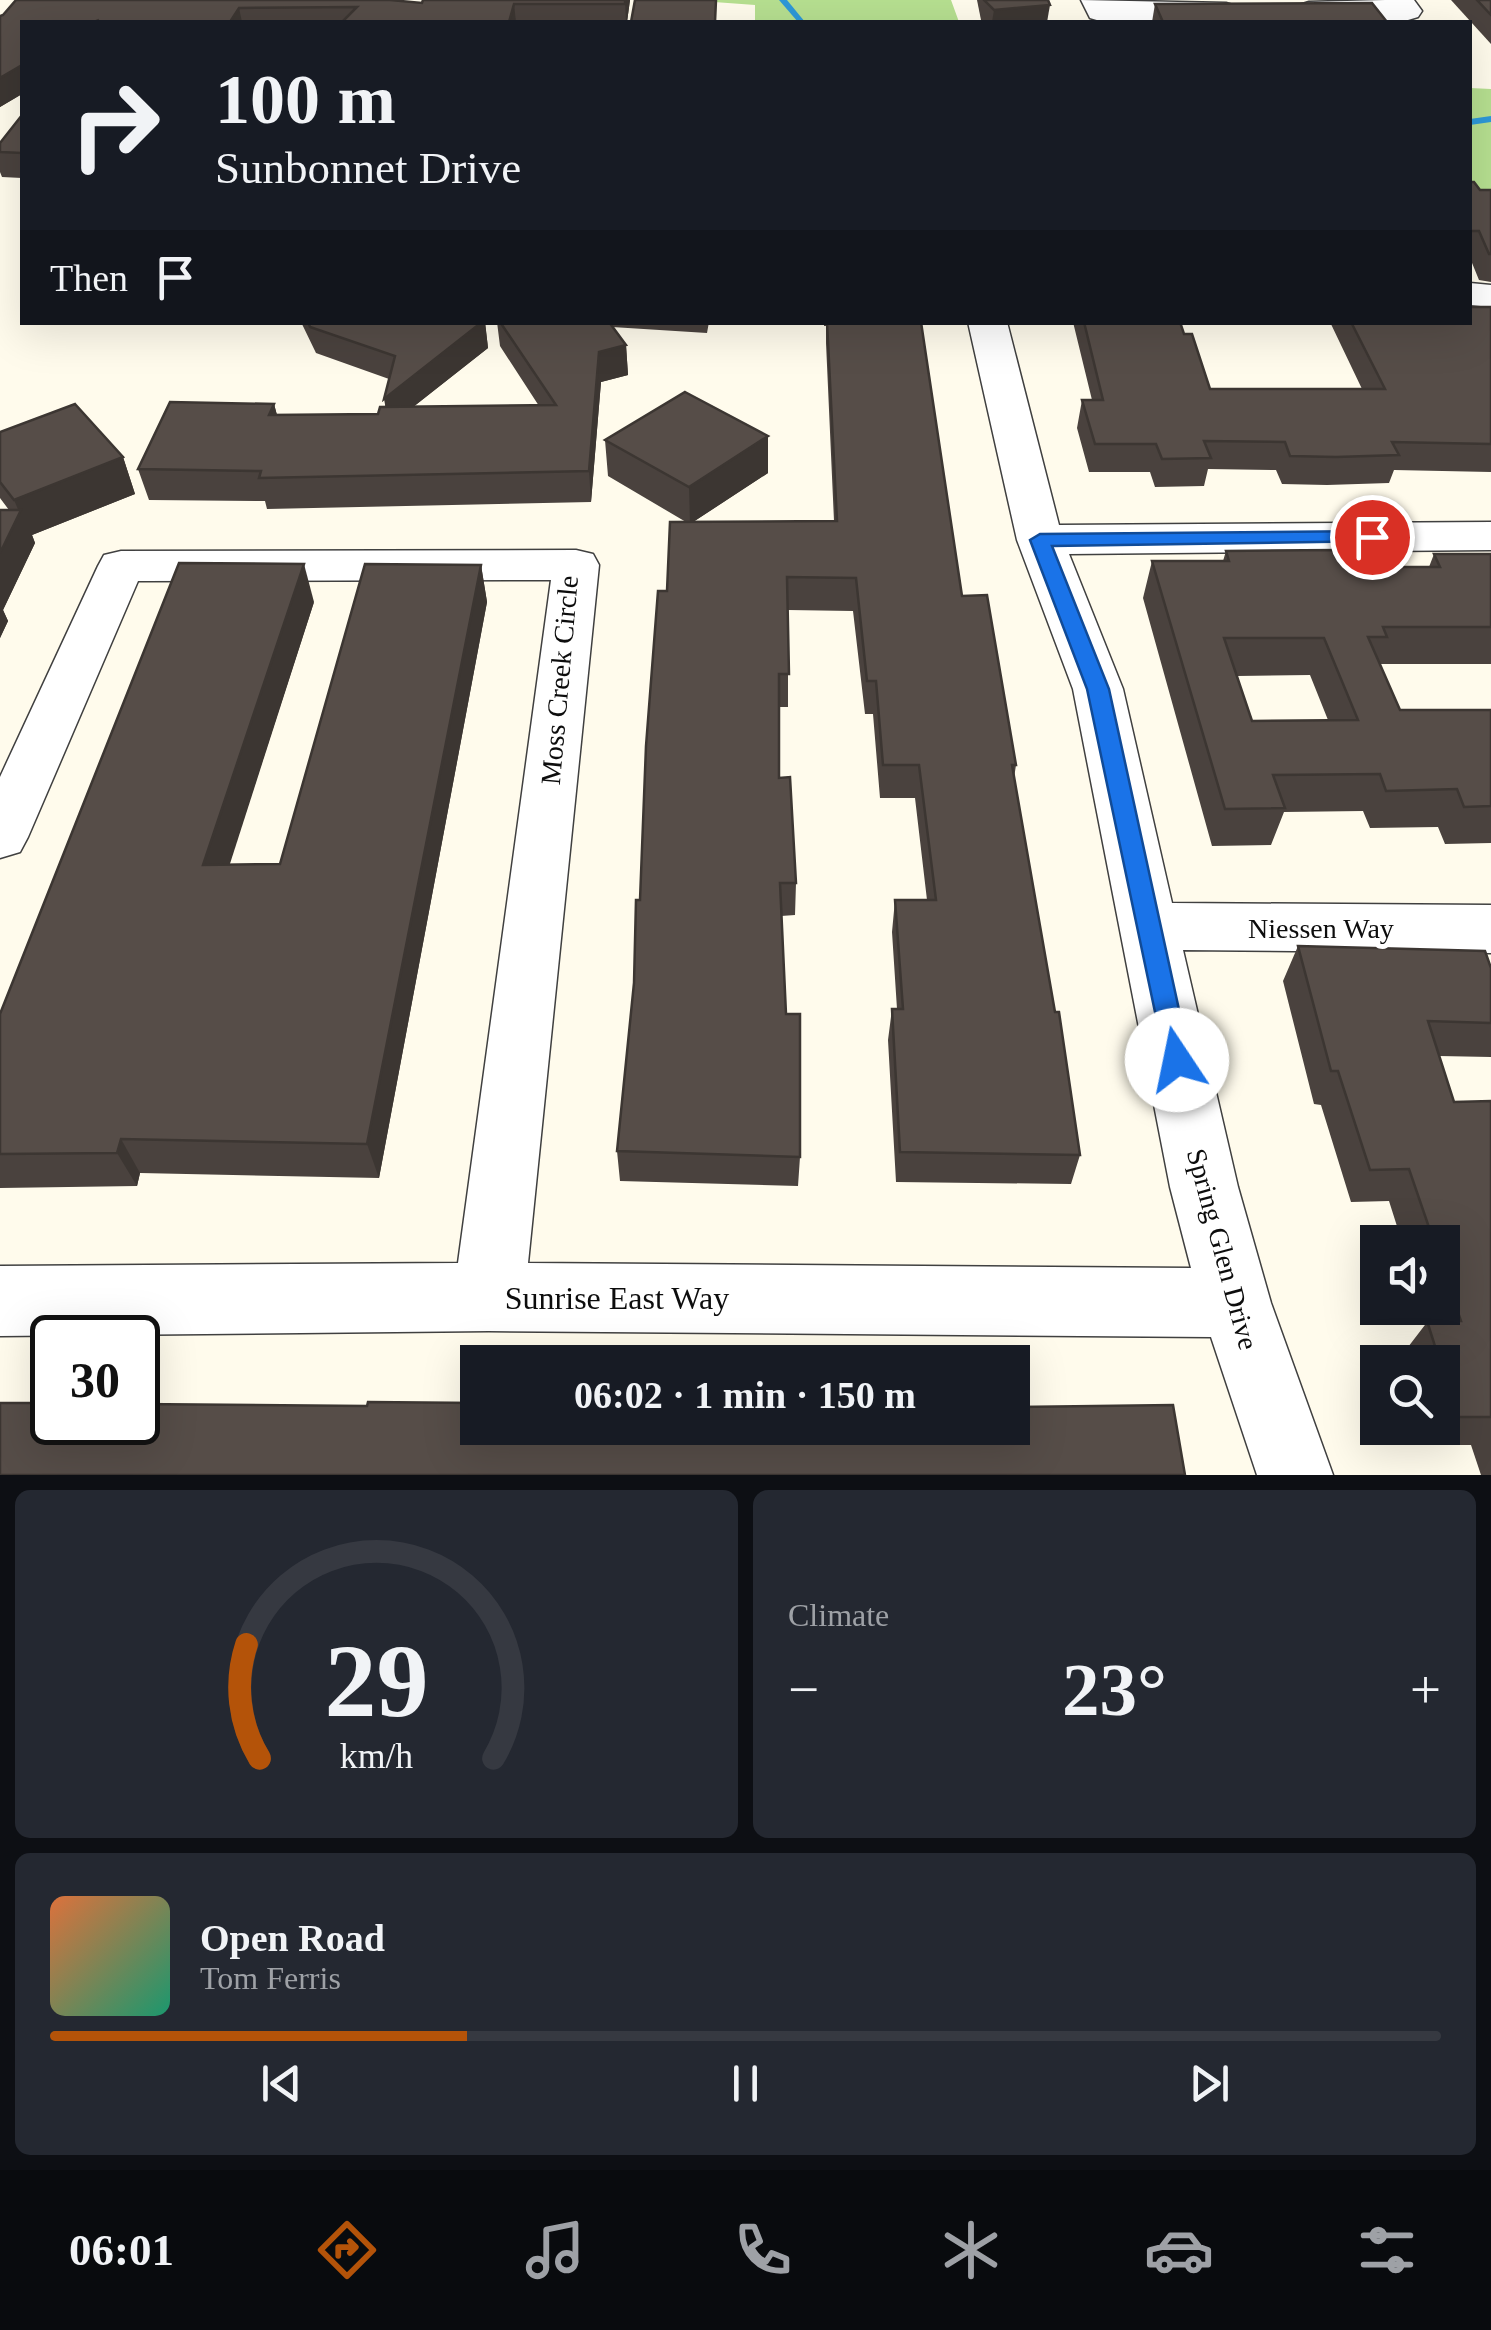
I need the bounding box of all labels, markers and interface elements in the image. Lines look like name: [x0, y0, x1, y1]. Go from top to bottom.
icon: right: [50, 60, 180, 190]
text: 100 m: [215, 61, 396, 138]
text: Sunbonnet Drive: [215, 143, 521, 193]
icon: arrive: [148, 250, 203, 305]
text: Then: [50, 257, 128, 299]
pin: [1330, 495, 1415, 580]
icon: arrive: [1345, 510, 1400, 565]
street label: Moss Creek Circle: [535, 574, 584, 786]
street label: Niessen Way: [1248, 913, 1394, 944]
position arrow: [1125, 1008, 1229, 1112]
street label: Spring Glen Drive: [1181, 1145, 1264, 1353]
map controls: [1360, 1225, 1460, 1445]
button: sound: [1360, 1225, 1460, 1325]
street label: Sunrise East Way: [505, 1280, 729, 1316]
speed limit sign: 30: [30, 1315, 160, 1445]
button: search: [1360, 1345, 1460, 1445]
text: 06:02 · 1 min · 150 m: [574, 1374, 916, 1416]
text: Climate: [788, 1597, 889, 1633]
text: 29: [325, 1623, 429, 1738]
text: 23°: [1062, 1648, 1167, 1731]
text: −: [788, 1659, 819, 1720]
text: +: [1410, 1659, 1441, 1720]
text: km/h: [340, 1736, 413, 1776]
text: Open Road: [200, 1917, 385, 1959]
text: Tom Ferris: [200, 1960, 341, 1996]
icon: previous: [254, 2056, 309, 2111]
icon: pause: [718, 2056, 773, 2111]
icon: next: [1182, 2056, 1237, 2111]
icon: directions: [312, 2215, 382, 2285]
icon: music: [520, 2215, 590, 2285]
icon: phone: [728, 2215, 798, 2285]
icon: climate: [936, 2215, 1006, 2285]
icon: car: [1144, 2215, 1214, 2285]
icon: filters: [1352, 2215, 1422, 2285]
text: 06:01: [69, 2225, 174, 2275]

